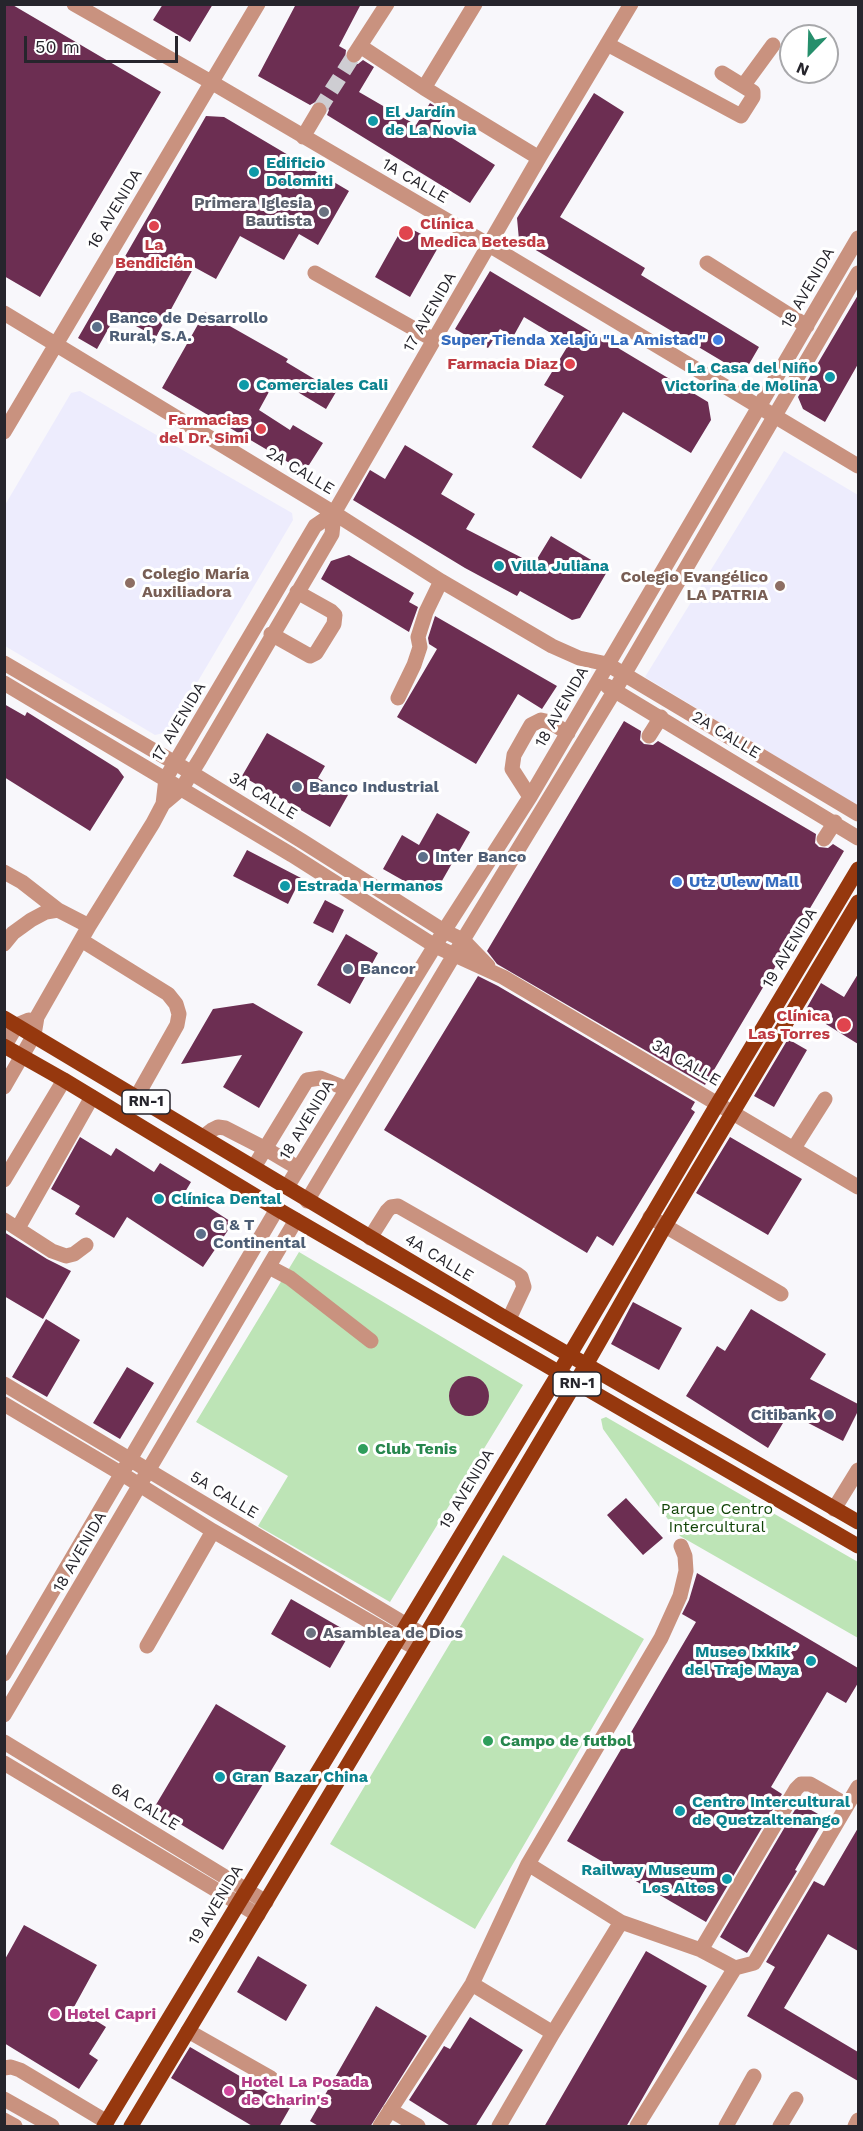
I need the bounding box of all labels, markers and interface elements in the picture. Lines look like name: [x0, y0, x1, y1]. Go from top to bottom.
scale bar: [27, 24, 182, 62]
north arrow: [779, 24, 839, 84]
text: 50 m: [35, 36, 80, 57]
text: N: [793, 58, 812, 80]
place label: El Jardín de La Novia: [385, 102, 476, 140]
marker: El Jardín de La Novia: [366, 114, 380, 128]
place label: Edificio Dolomiti: [266, 153, 333, 191]
street label: 1A CALLE: [379, 154, 451, 208]
marker: Edificio Dolomiti: [247, 165, 261, 179]
street label: 16 AVENIDA: [84, 166, 146, 252]
place label: Primera Iglesia Bautista: [194, 193, 312, 231]
marker: Primera Iglesia Bautista: [317, 205, 331, 219]
place label: Clínica Medica Betesda: [420, 214, 546, 252]
marker: La Bendición: [147, 219, 161, 233]
marker: Clínica Medica Betesda: [397, 224, 415, 242]
place label: La Bendición: [115, 235, 193, 273]
street label: 18 AVENIDA: [777, 244, 839, 332]
street label: 17 AVENIDA: [399, 269, 461, 355]
place label: Banco de Desarrollo Rural, S.A.: [109, 308, 268, 346]
marker: Banco de Desarrollo Rural, S.A.: [90, 320, 104, 334]
place label: Super Tienda Xelajú "La Amistad": [441, 330, 706, 350]
marker: Super Tienda Xelajú "La Amistad": [711, 333, 725, 347]
place label: Farmacia Diaz: [447, 354, 558, 374]
marker: Farmacia Diaz: [563, 357, 577, 371]
place label: La Casa del Niño Victorina de Molina: [664, 358, 818, 396]
marker: La Casa del Niño Victorina de Molina: [823, 370, 837, 384]
place label: Comerciales Cali: [256, 375, 388, 395]
marker: Comerciales Cali: [237, 378, 251, 392]
place label: Farmacias del Dr. Simi: [159, 410, 249, 448]
marker: Farmacias del Dr. Simi: [254, 422, 268, 436]
street label: 2A CALLE: [262, 443, 338, 499]
place label: Villa Juliana: [511, 556, 609, 576]
marker: Villa Juliana: [492, 559, 506, 573]
place label: Colegio María Auxiliadora: [142, 564, 249, 602]
place label: Colegio Evangélico LA PATRIA: [621, 567, 768, 605]
marker: Colegio María Auxiliadora: [123, 576, 137, 590]
marker: Colegio Evangélico LA PATRIA: [773, 579, 787, 593]
street label: 18 AVENIDA: [531, 663, 593, 751]
street label: 17 AVENIDA: [148, 679, 210, 765]
street label: 2A CALLE: [688, 707, 764, 763]
street label: 3A CALLE: [225, 768, 301, 824]
place label: Banco Industrial: [309, 777, 439, 797]
marker: Banco Industrial: [290, 780, 304, 794]
place label: Inter Banco: [435, 847, 526, 867]
marker: Inter Banco: [416, 850, 430, 864]
place label: Utz Ulew Mall: [689, 872, 799, 892]
marker: Utz Ulew Mall: [670, 875, 684, 889]
place label: Estrada Hermanos: [297, 876, 443, 896]
marker: Estrada Hermanos: [278, 879, 292, 893]
street label: 19 AVENIDA: [759, 904, 821, 992]
place label: Bancor: [360, 959, 416, 979]
marker: Bancor: [341, 962, 355, 976]
place label: Clínica Las Torres: [748, 1006, 830, 1044]
marker: Clínica Las Torres: [835, 1016, 853, 1034]
street label: 3A CALLE: [648, 1036, 724, 1090]
street label: 18 AVENIDA: [276, 1077, 338, 1163]
road number: RN-1: [122, 1090, 170, 1114]
place label: Clínica Dental: [171, 1189, 282, 1209]
marker: Clínica Dental: [152, 1192, 166, 1206]
place label: G & T Continental: [213, 1215, 306, 1253]
marker: G & T Continental: [194, 1227, 208, 1241]
street label: 4A CALLE: [401, 1230, 477, 1286]
road number: RN-1: [553, 1372, 601, 1396]
place label: Citibank: [751, 1405, 817, 1425]
marker: Citibank: [822, 1408, 836, 1422]
place label: Club Tenis: [375, 1439, 457, 1459]
marker: Club Tenis: [356, 1442, 370, 1456]
street label: 19 AVENIDA: [436, 1445, 498, 1533]
street label: 5A CALLE: [186, 1467, 262, 1523]
park label: Parque Centro Intercultural: [661, 1499, 773, 1537]
street label: 18 AVENIDA: [49, 1508, 111, 1596]
place label: Asamblea de Dios: [323, 1623, 463, 1643]
marker: Asamblea de Dios: [304, 1626, 318, 1640]
place label: Museo Ixkik´ del Traje Maya: [685, 1642, 799, 1680]
marker: Museo Ixkik´ del Traje Maya: [804, 1654, 818, 1668]
place label: Campo de futbol: [500, 1731, 632, 1751]
marker: Campo de futbol: [481, 1734, 495, 1748]
place label: Gran Bazar China: [232, 1767, 368, 1787]
marker: Gran Bazar China: [213, 1770, 227, 1784]
street label: 6A CALLE: [107, 1779, 183, 1835]
place label: Centro Intercultural de Quetzaltenango: [692, 1792, 850, 1830]
marker: Centro Intercultural de Quetzaltenango: [673, 1804, 687, 1818]
place label: Railway Museum Los Altos: [581, 1860, 715, 1898]
street label: 19 AVENIDA: [185, 1861, 247, 1949]
marker: Railway Museum Los Altos: [720, 1872, 734, 1886]
place label: Hotel Capri: [67, 2004, 156, 2024]
marker: Hotel Capri: [48, 2007, 62, 2021]
place label: Hotel La Posada de Charin's: [241, 2072, 369, 2110]
marker: Hotel La Posada de Charin's: [222, 2084, 236, 2098]

